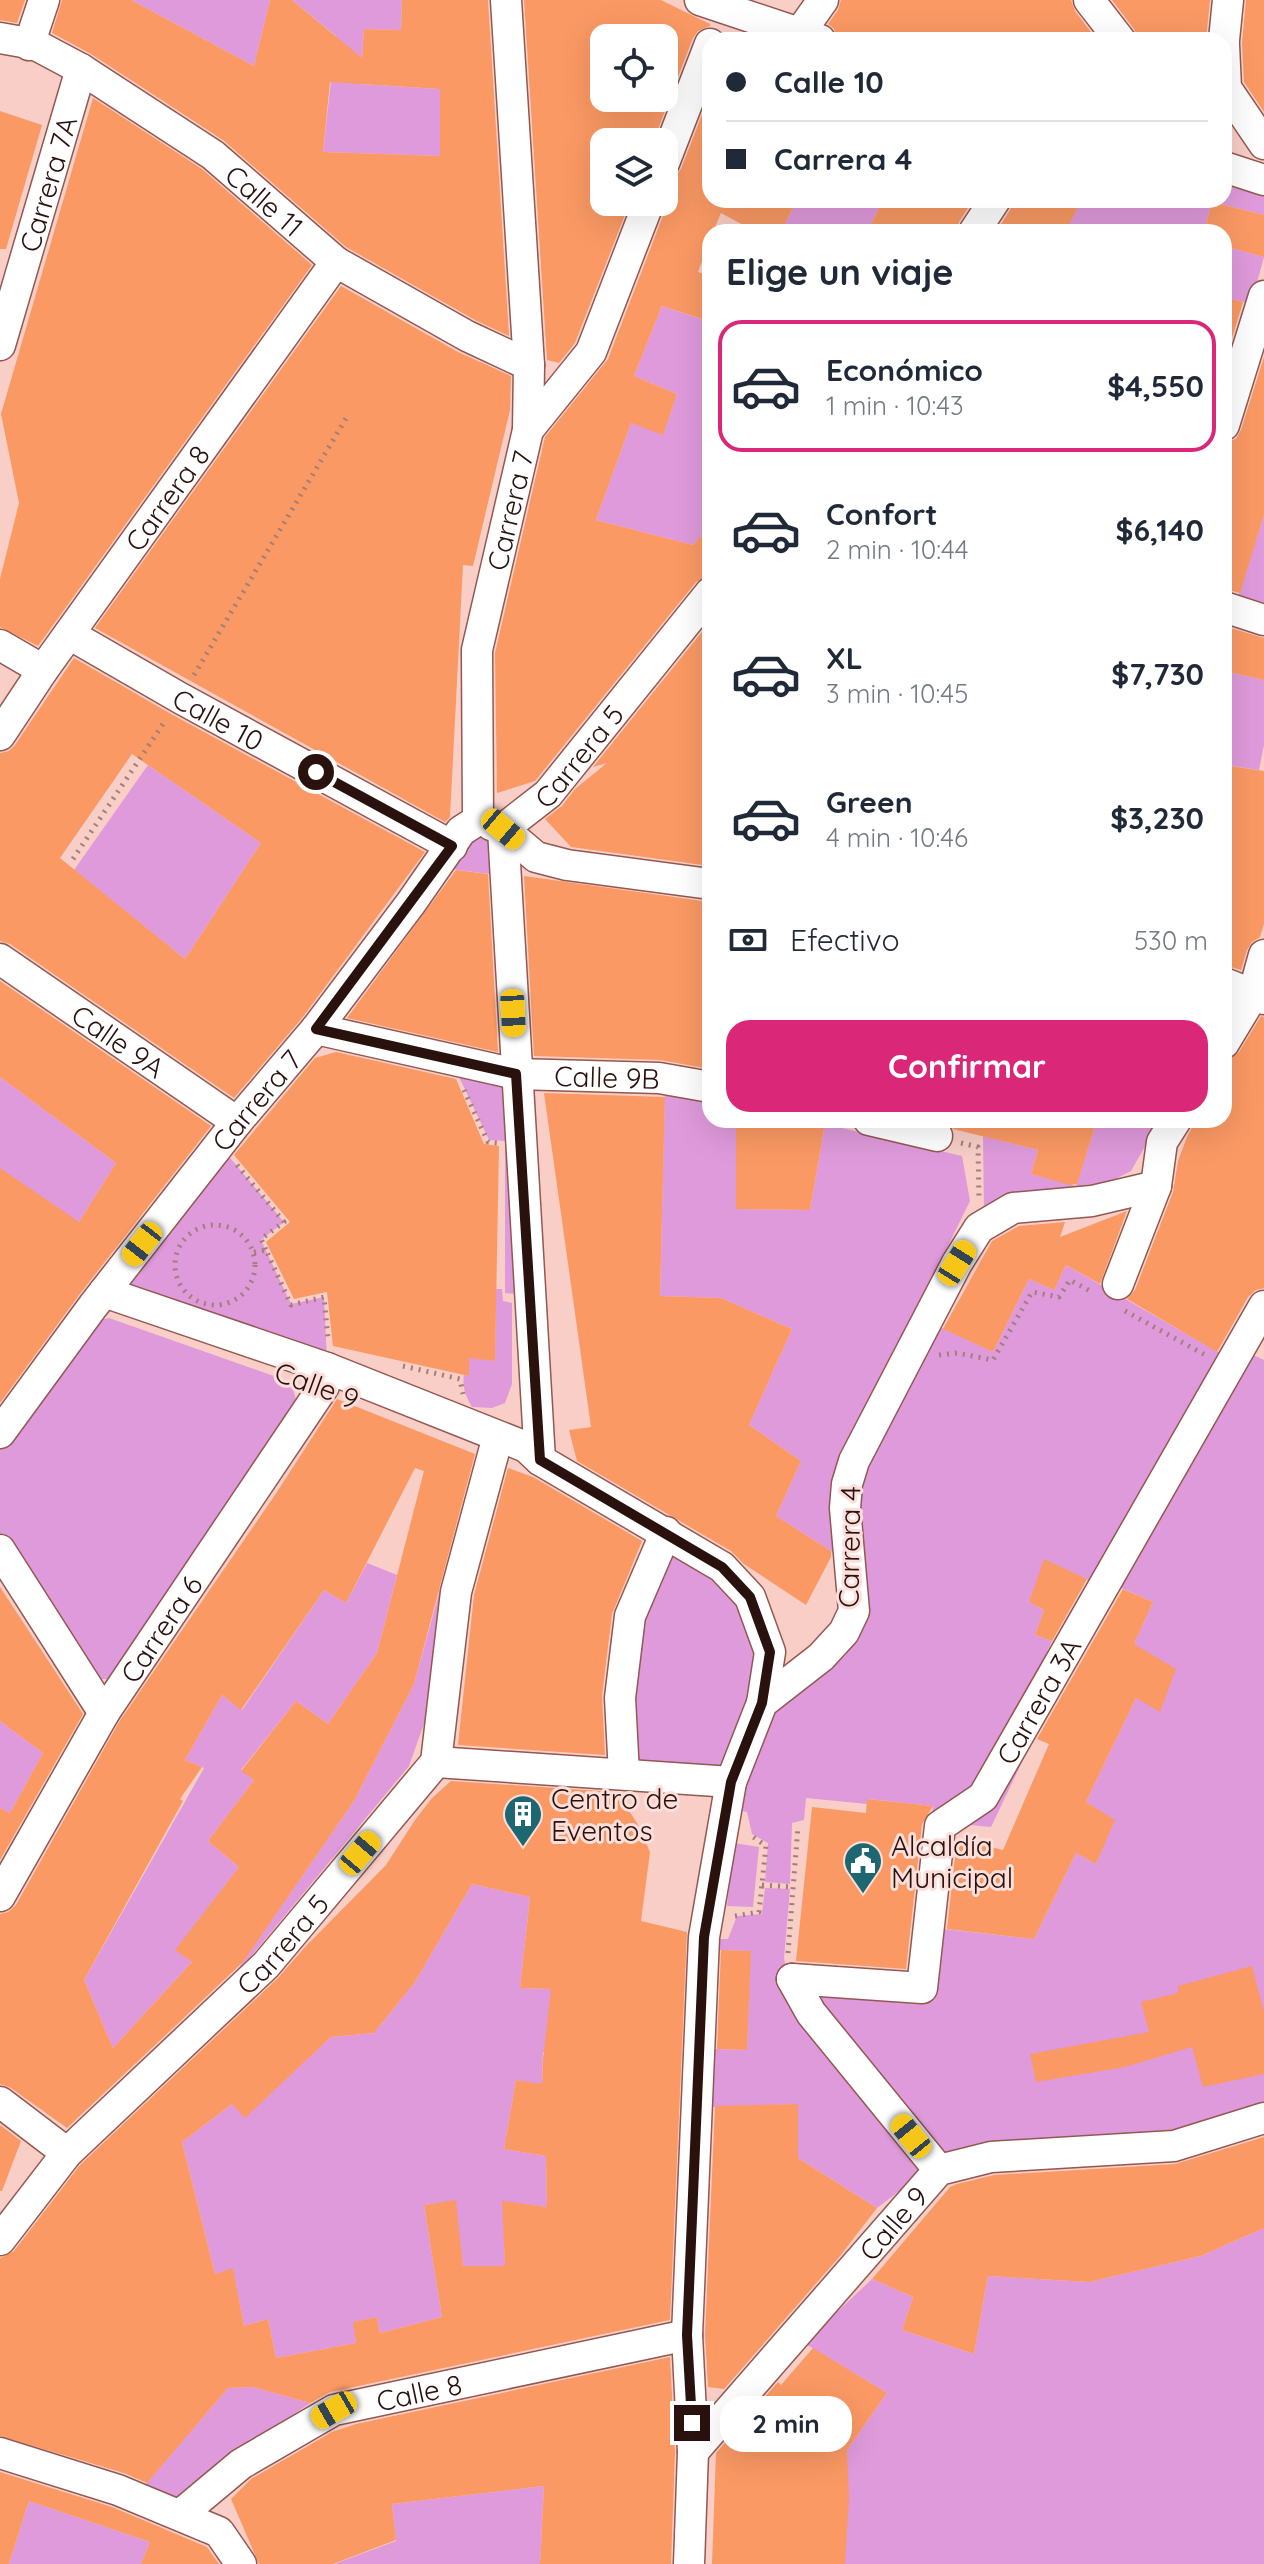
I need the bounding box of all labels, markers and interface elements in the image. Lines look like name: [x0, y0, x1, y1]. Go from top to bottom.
map controls: [590, 24, 678, 216]
button: locate: [590, 24, 678, 112]
text: Calle 10: [774, 63, 884, 101]
street label: Carrera 7A: [11, 112, 84, 256]
button: layers: [590, 128, 678, 216]
text: Carrera 4: [774, 140, 912, 178]
street label: Calle 11: [219, 157, 311, 244]
text: Elige un viaje: [726, 249, 954, 294]
icon: car: [730, 350, 802, 422]
text: Económico: [826, 351, 983, 389]
text: $4,550: [1107, 367, 1204, 405]
text: 1 min · 10:43: [826, 389, 964, 422]
street label: Carrera 8: [117, 438, 217, 558]
street label: Carrera 7: [479, 447, 540, 574]
icon: car: [730, 494, 802, 566]
text: Confort: [826, 495, 938, 533]
text: $6,140: [1116, 511, 1204, 549]
text: 2 min · 10:44: [826, 533, 968, 566]
icon: car: [730, 638, 802, 710]
text: XL: [826, 639, 863, 677]
text: $7,730: [1111, 655, 1204, 693]
text: 3 min · 10:45: [826, 677, 968, 710]
street label: Calle 10: [167, 680, 270, 758]
street label: Carrera 5: [528, 697, 631, 815]
route start: [298, 754, 334, 790]
icon: car: [730, 782, 802, 854]
text: Green: [826, 783, 913, 821]
text: $3,230: [1110, 799, 1204, 837]
car: [477, 804, 529, 854]
text: 4 min · 10:46: [826, 821, 968, 854]
icon: cash: [726, 918, 770, 962]
text: Efectivo: [790, 921, 900, 959]
text: 530 m: [1134, 924, 1208, 957]
car: [500, 988, 526, 1038]
street label: Calle 9A: [65, 996, 172, 1085]
button: Confirmar: [726, 1020, 1208, 1112]
street label: Carrera 7: [204, 1042, 308, 1158]
street label: Calle 9B: [554, 1058, 660, 1096]
car: [118, 1218, 166, 1270]
car: [934, 1236, 980, 1290]
street label: Calle 9: [270, 1354, 364, 1416]
street label: Carrera 4: [830, 1486, 868, 1608]
street label: Carrera 6: [112, 1568, 209, 1689]
street label: Carrera 3A: [988, 1631, 1088, 1770]
place label: Centro de Eventos: [551, 1781, 678, 1848]
building icon: Centro de Eventos: [502, 1793, 544, 1848]
car: [335, 1827, 385, 1879]
place label: Alcaldía Municipal: [891, 1828, 1013, 1895]
public building icon: Alcaldía Municipal: [842, 1840, 884, 1895]
street label: Carrera 5: [229, 1887, 336, 2002]
car: [887, 2110, 935, 2162]
street label: Calle 9: [851, 2179, 935, 2267]
street label: Calle 8: [373, 2366, 465, 2418]
car: [307, 2388, 361, 2432]
callout: 2 min: [720, 2395, 852, 2451]
route end: [674, 2405, 710, 2441]
text: 2 min: [752, 2407, 820, 2440]

